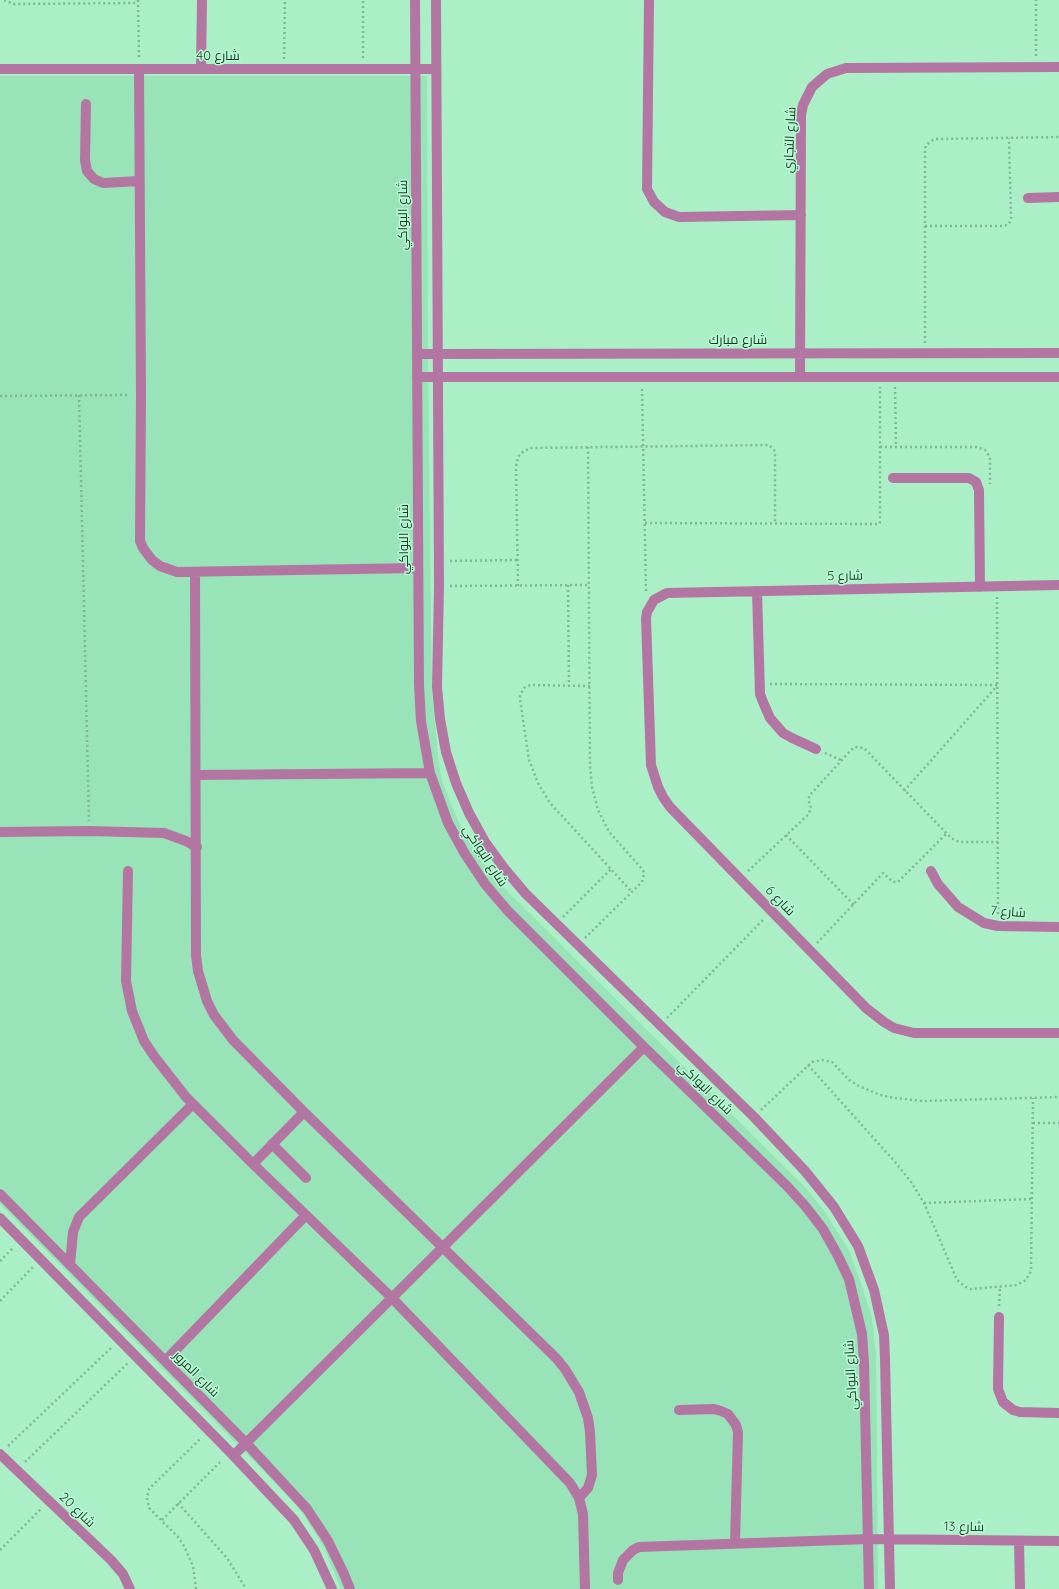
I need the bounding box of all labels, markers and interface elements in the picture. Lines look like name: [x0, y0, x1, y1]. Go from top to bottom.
street label: شارع 40: [196, 48, 240, 64]
street label: شارع التجاري: [780, 106, 800, 174]
street label: شارع البواكي: [395, 180, 411, 250]
street label: شارع مبارك: [709, 332, 767, 348]
street label: شارع البواكي: [396, 504, 412, 574]
street label: شارع 5: [827, 568, 863, 584]
street label: شارع البواكي: [459, 822, 511, 890]
street label: شارع 6: [762, 883, 798, 919]
street label: شارع 7: [990, 903, 1026, 921]
street label: شارع البواكي: [674, 1058, 736, 1118]
street label: شارع البواكي: [841, 1340, 861, 1410]
street label: شارع المرور: [170, 1348, 222, 1400]
street label: شارع 20: [56, 1489, 98, 1531]
street label: شارع 13: [944, 1519, 984, 1535]

